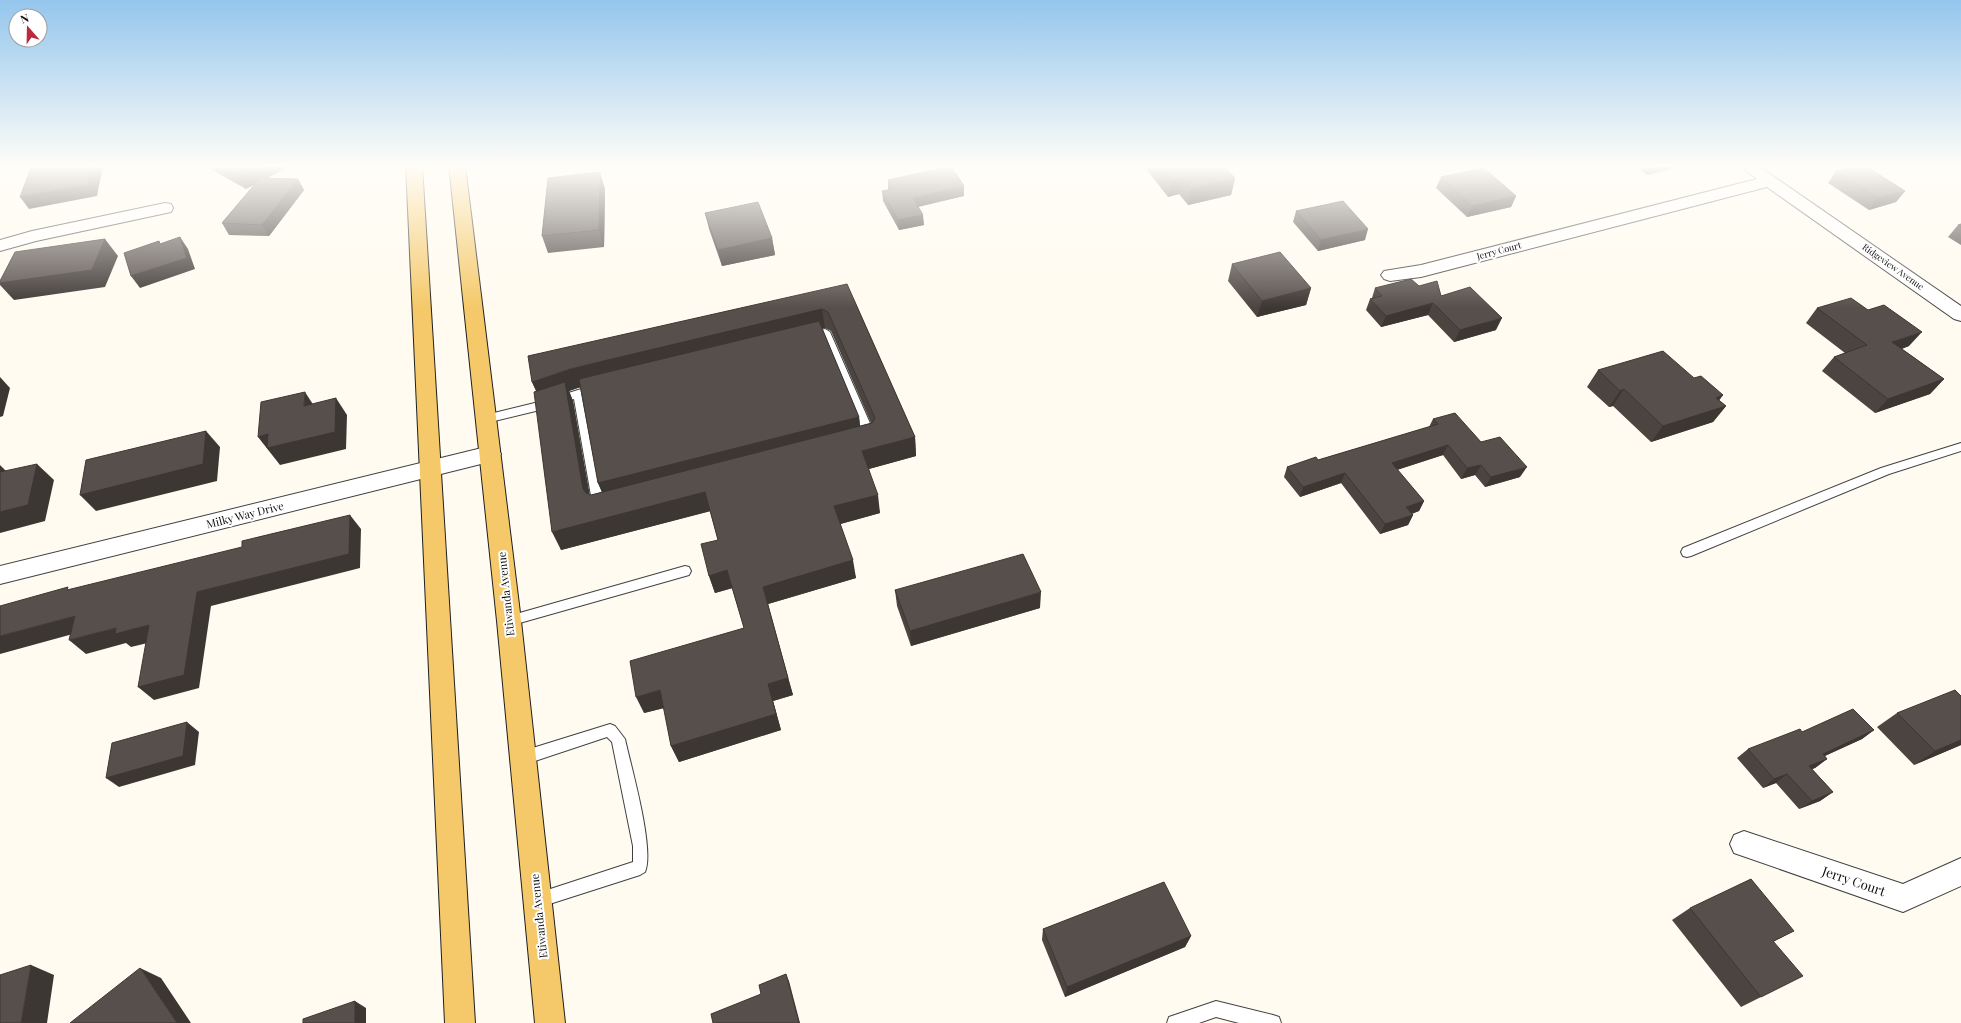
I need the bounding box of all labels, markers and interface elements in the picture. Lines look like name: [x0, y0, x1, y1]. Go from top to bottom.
north arrow: [8, 8, 48, 48]
text: N: [18, 10, 31, 27]
street label: Jerry Court: [1474, 238, 1523, 262]
street label: Ridgeview Avenue: [1860, 240, 1927, 292]
street label: Milky Way Drive: [205, 498, 286, 531]
street label: Etiwanda Avenue: [494, 551, 517, 637]
street label: Jerry Court: [1819, 861, 1888, 899]
street label: Etiwanda Avenue: [527, 873, 550, 959]

